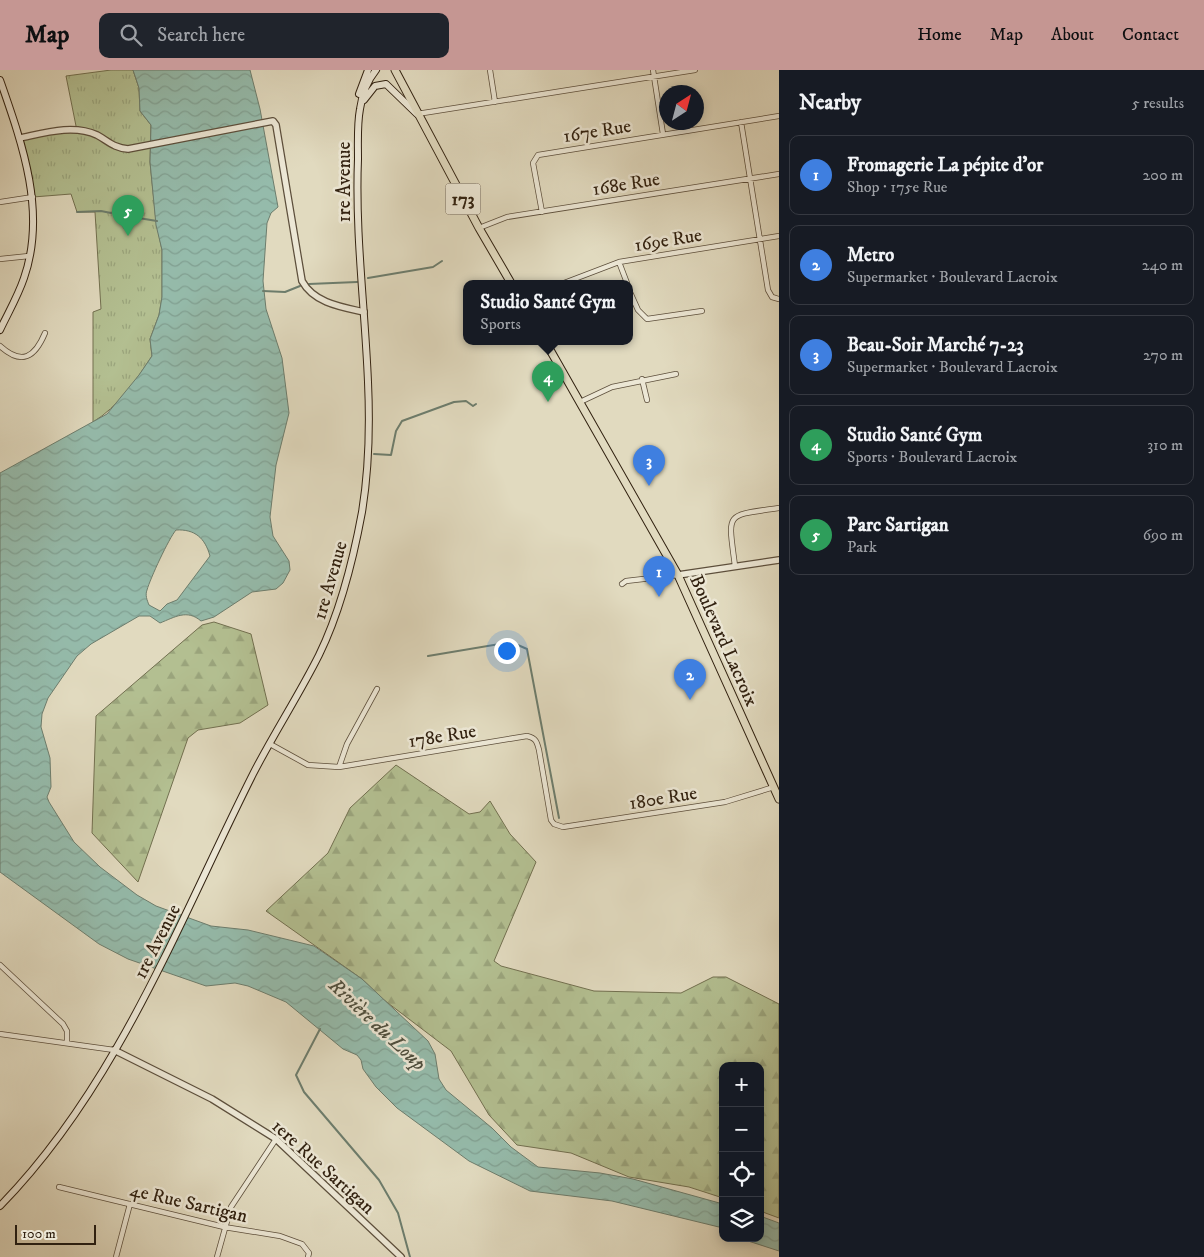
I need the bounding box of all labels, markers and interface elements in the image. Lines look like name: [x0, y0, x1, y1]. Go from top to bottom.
search box: [99, 13, 449, 58]
text: Map: [25, 20, 69, 50]
icon: search: [117, 21, 145, 49]
text: Search here: [157, 24, 245, 47]
text: Home: [917, 24, 962, 46]
text: Map: [990, 24, 1023, 46]
text: About: [1051, 24, 1094, 46]
text: Contact: [1122, 24, 1179, 46]
north arrow: [659, 85, 704, 130]
text: Nearby: [799, 90, 861, 116]
text: 5 results: [1132, 93, 1184, 113]
street label: 167e Rue: [562, 115, 633, 148]
street label: 1re Avenue: [333, 141, 356, 222]
text: Fromagerie La pépite d'or: [847, 154, 1043, 177]
text: 1: [813, 165, 819, 185]
text: 200 m: [1142, 165, 1183, 185]
street label: 168e Rue: [591, 168, 662, 201]
text: Shop · 175e Rue: [847, 177, 948, 197]
road number: 173: [446, 184, 480, 214]
pin: 5: [112, 195, 144, 236]
street label: 169e Rue: [633, 224, 704, 257]
text: Metro: [847, 244, 894, 267]
text: 2: [812, 255, 820, 275]
text: 240 m: [1142, 255, 1183, 275]
text: Supermarket · Boulevard Lacroix: [847, 267, 1058, 287]
popup: [463, 280, 633, 345]
text: Studio Santé Gym: [480, 291, 616, 314]
text: Sports: [480, 314, 521, 334]
text: Beau-Soir Marché 7-23: [847, 334, 1024, 357]
text: 3: [813, 345, 819, 365]
text: 270 m: [1143, 345, 1183, 365]
text: Supermarket · Boulevard Lacroix: [847, 357, 1058, 377]
pin: 4: [532, 361, 564, 402]
text: Studio Santé Gym: [847, 424, 982, 447]
text: 4: [811, 435, 821, 455]
text: 310 m: [1147, 435, 1183, 455]
pin: 3: [633, 445, 665, 486]
text: Sports · Boulevard Lacroix: [847, 447, 1017, 467]
text: Parc Sartigan: [847, 514, 949, 537]
text: 5: [812, 525, 820, 545]
text: 690 m: [1143, 525, 1183, 545]
text: Park: [847, 537, 877, 557]
street label: 1re Avenue: [308, 538, 353, 622]
pin: 1: [643, 556, 675, 597]
street label: Boulevard Lacroix: [684, 571, 763, 710]
your location: [494, 638, 520, 664]
pin: 2: [674, 659, 706, 700]
street label: 178e Rue: [407, 720, 478, 753]
street label: 180e Rue: [628, 782, 699, 815]
street label: 1re Avenue: [129, 900, 186, 983]
water label: Rivière du Loup: [322, 973, 431, 1077]
map controls: [719, 1062, 764, 1242]
button: +: [719, 1062, 764, 1107]
button: −: [719, 1107, 764, 1152]
street label: 1ere Rue Sartigan: [267, 1115, 379, 1220]
button: locate: [719, 1152, 764, 1197]
street label: 4e Rue Sartigan: [128, 1179, 250, 1228]
button: layers: [719, 1197, 764, 1242]
scale bar: [15, 1222, 96, 1245]
text: 100 m: [22, 1225, 56, 1243]

